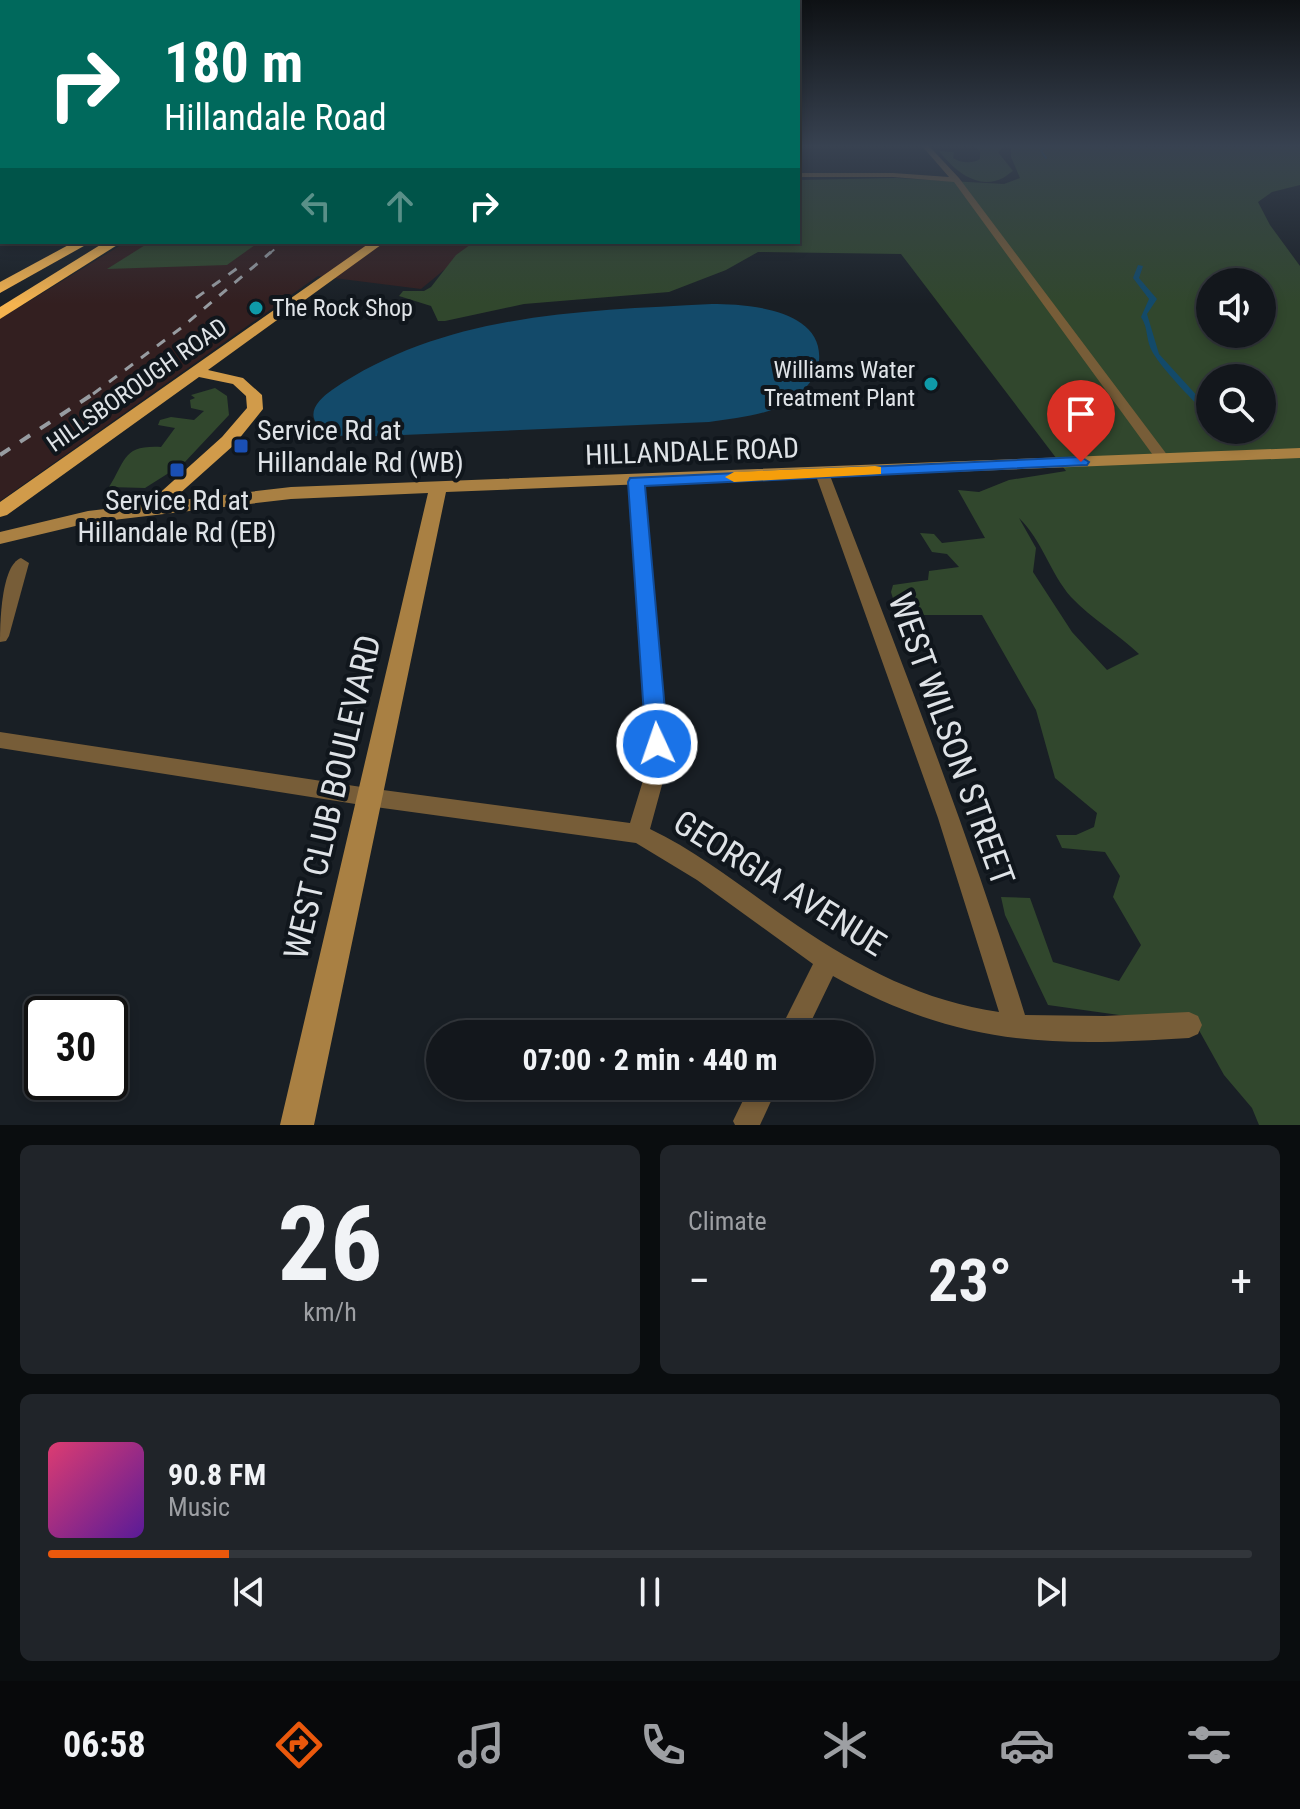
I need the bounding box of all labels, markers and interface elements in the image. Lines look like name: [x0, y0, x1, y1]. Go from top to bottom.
text: 180 m: [164, 30, 303, 96]
icon: right: [32, 32, 136, 136]
text: Hillandale Road: [164, 97, 387, 139]
icon: left: [294, 184, 338, 228]
icon: ahead: [378, 184, 422, 228]
icon: right: [462, 184, 506, 228]
map controls: [1196, 268, 1276, 444]
button: sound: [1196, 268, 1276, 348]
place label: The Rock Shop: [272, 294, 413, 322]
marker: The Rock Shop: [247, 299, 265, 317]
street label: HILLSBOROUGH ROAD: [42, 312, 232, 458]
place label: Williams Water Treatment Plant: [764, 356, 915, 412]
button: search: [1196, 364, 1276, 444]
marker: Williams Water Treatment Plant: [922, 375, 940, 393]
pin: [1047, 380, 1115, 462]
icon: arrive: [1059, 392, 1103, 436]
place label: Service Rd at Hillandale Rd (WB): [257, 414, 464, 479]
street label: HILLANDALE ROAD: [585, 431, 799, 472]
marker: Service Rd at Hillandale Rd (WB): [232, 437, 250, 455]
marker: Service Rd at Hillandale Rd (EB): [168, 461, 186, 479]
place label: Service Rd at Hillandale Rd (EB): [78, 484, 277, 549]
street label: WEST WILSON STREET: [881, 587, 1023, 891]
street label: WEST CLUB BOULEVARD: [275, 631, 389, 963]
position arrow: [615, 702, 699, 786]
street label: GEORGIA AVENUE: [666, 802, 894, 964]
speed limit sign: 30: [24, 996, 128, 1100]
text: 07:00 · 2 min · 440 m: [523, 1042, 777, 1077]
text: 26: [277, 1184, 383, 1305]
text: Climate: [688, 1206, 767, 1236]
text: 23°: [928, 1245, 1012, 1316]
text: −: [688, 1255, 710, 1307]
text: +: [1230, 1255, 1252, 1307]
text: km/h: [303, 1297, 357, 1327]
text: 90.8 FM: [168, 1457, 266, 1492]
text: Music: [168, 1492, 230, 1522]
icon: previous: [227, 1570, 271, 1614]
icon: pause: [628, 1570, 672, 1614]
icon: next: [1029, 1570, 1073, 1614]
icon: directions: [271, 1717, 327, 1773]
icon: music: [453, 1717, 509, 1773]
icon: phone: [635, 1717, 691, 1773]
icon: climate: [817, 1717, 873, 1773]
icon: car: [999, 1717, 1055, 1773]
icon: filters: [1181, 1717, 1237, 1773]
text: 06:58: [63, 1724, 146, 1766]

